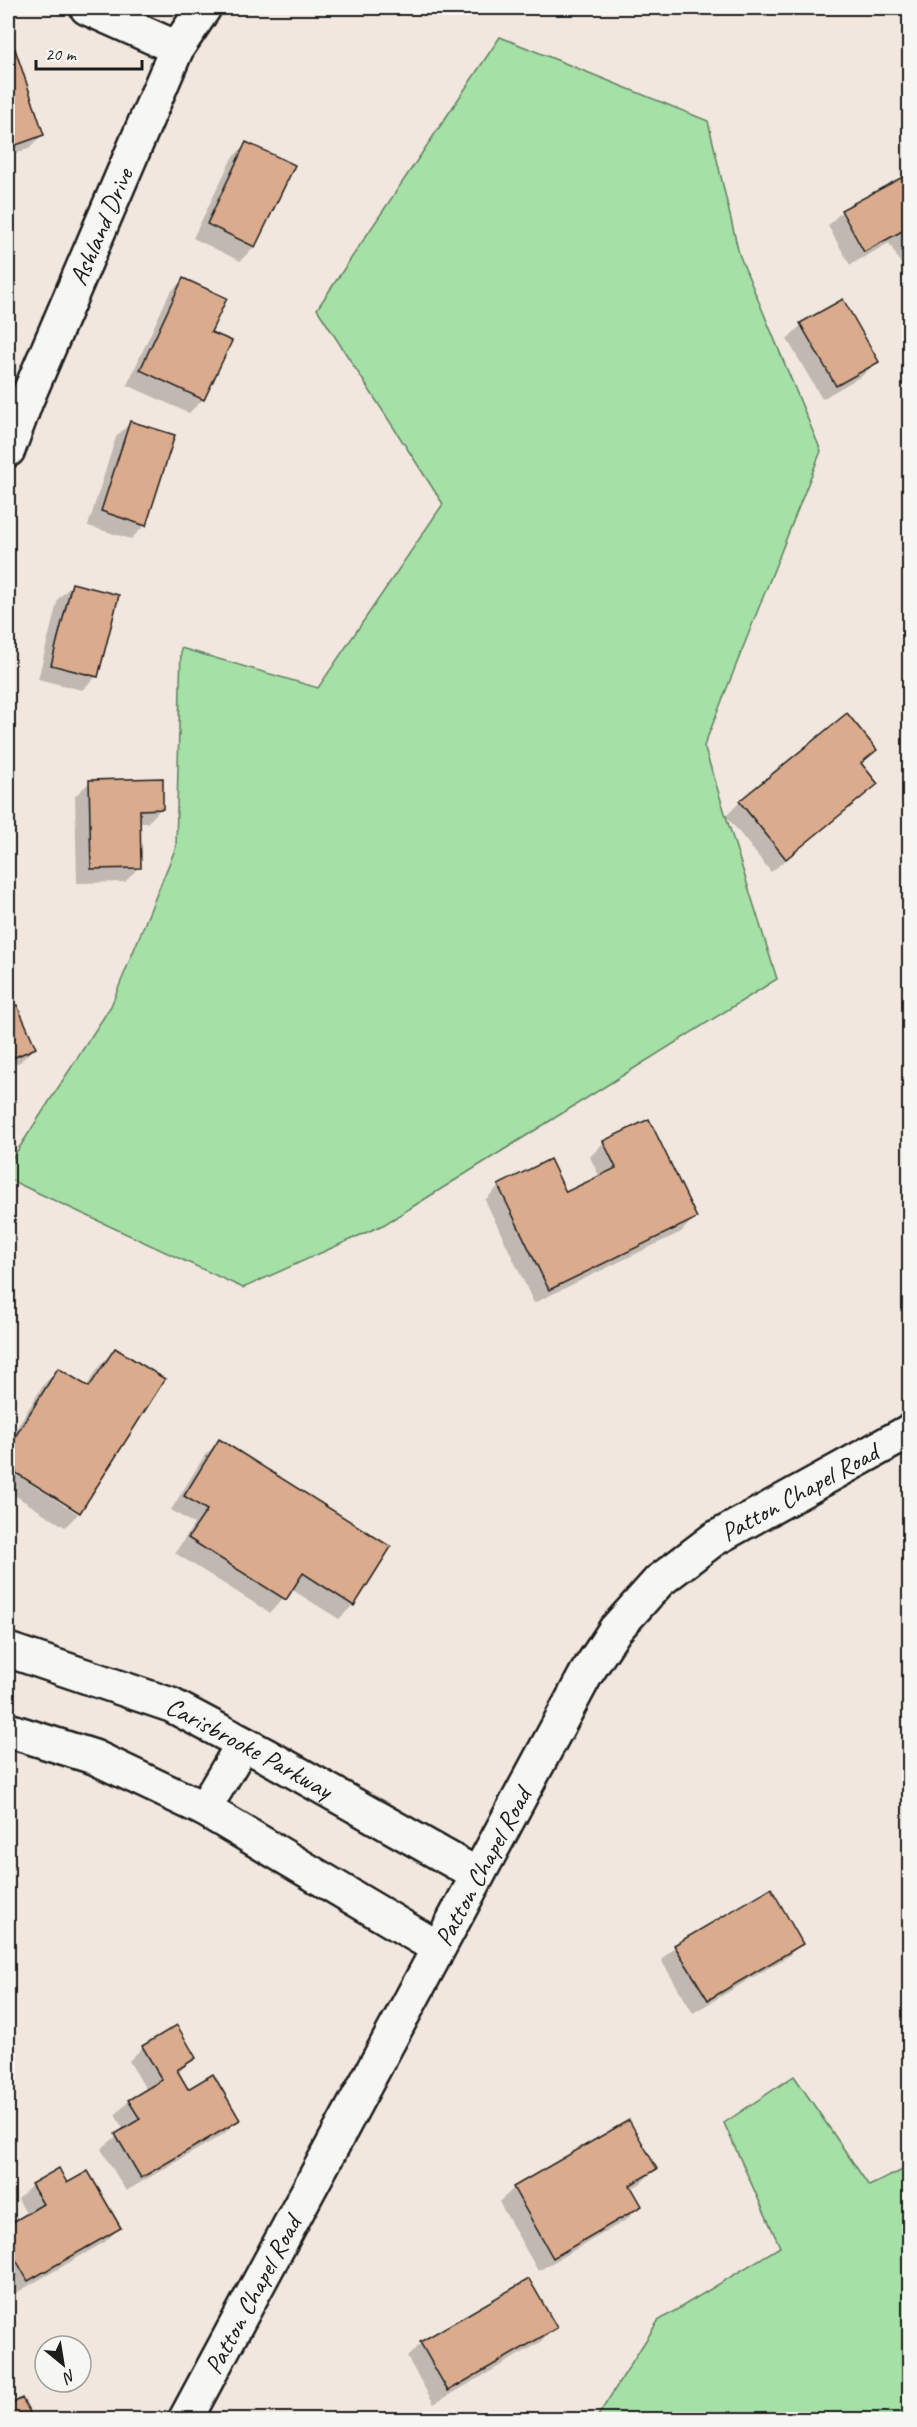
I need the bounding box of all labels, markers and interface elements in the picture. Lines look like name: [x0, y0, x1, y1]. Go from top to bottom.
scale bar: [36, 33, 142, 71]
text: 20 m: [45, 43, 78, 65]
street label: Ashland Drive: [61, 162, 141, 290]
street label: Patton Chapel Road: [715, 1434, 887, 1549]
street label: Carisbrooke Parkway: [160, 1689, 340, 1807]
street label: Patton Chapel Road: [426, 1779, 540, 1952]
street label: Patton Chapel Road: [196, 2207, 310, 2380]
north arrow: [33, 2334, 93, 2394]
text: N: [58, 2365, 79, 2389]

